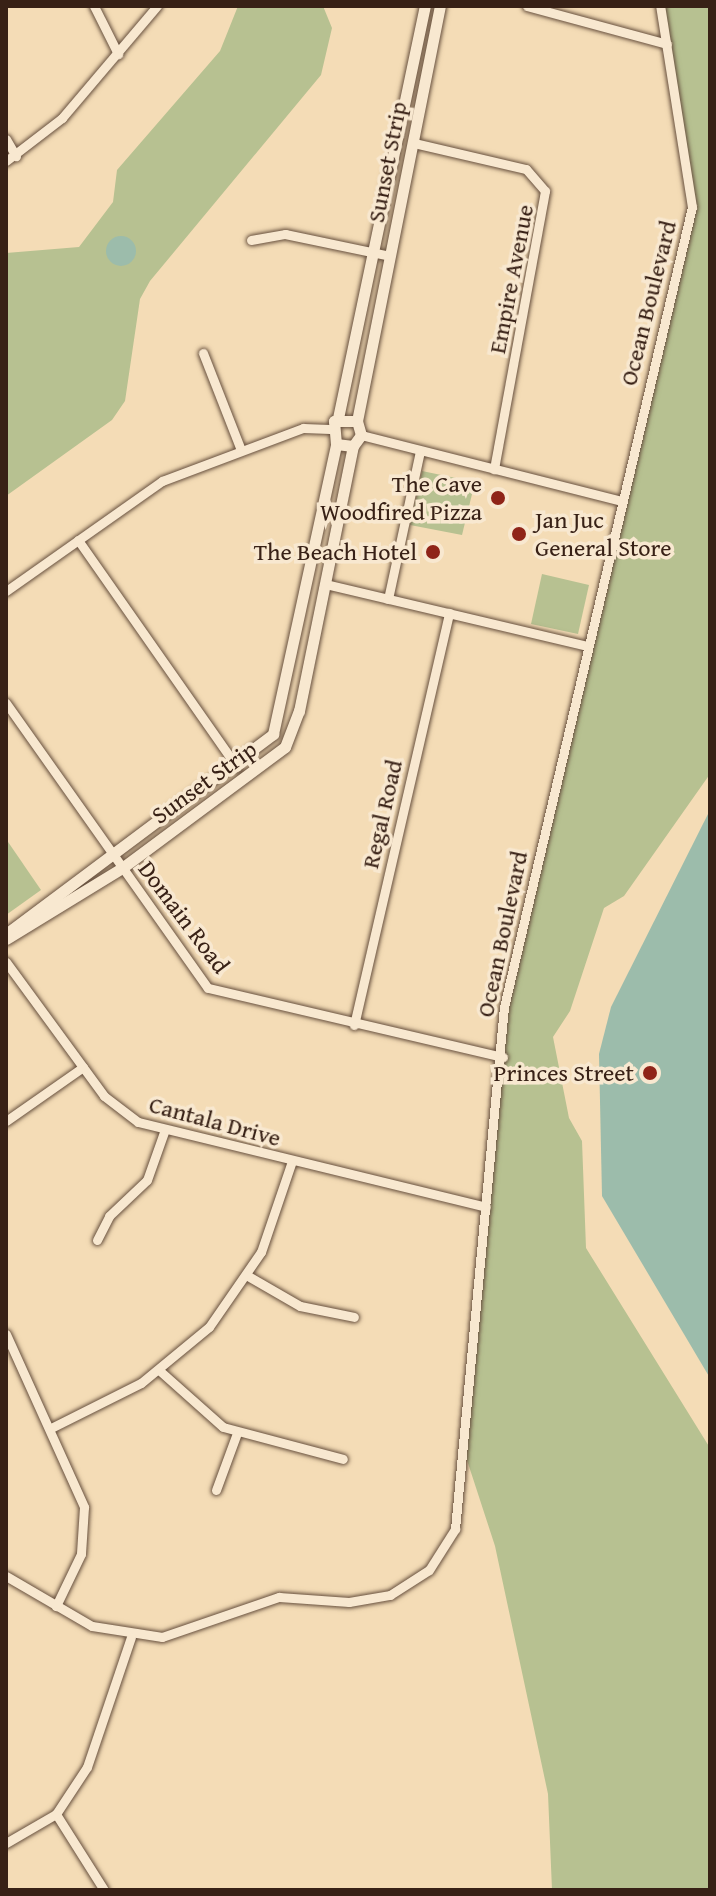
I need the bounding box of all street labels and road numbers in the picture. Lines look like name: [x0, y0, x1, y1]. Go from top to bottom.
street label: Sunset Strip: [361, 99, 413, 225]
street label: Empire Avenue: [482, 202, 540, 356]
street label: Ocean Boulevard: [614, 218, 682, 388]
street label: Sunset Strip: [146, 734, 262, 830]
street label: Regal Road: [356, 757, 408, 871]
street label: Ocean Boulevard: [470, 848, 534, 1020]
street label: Domain Road: [132, 855, 236, 979]
street label: Cantala Drive: [146, 1090, 284, 1152]

